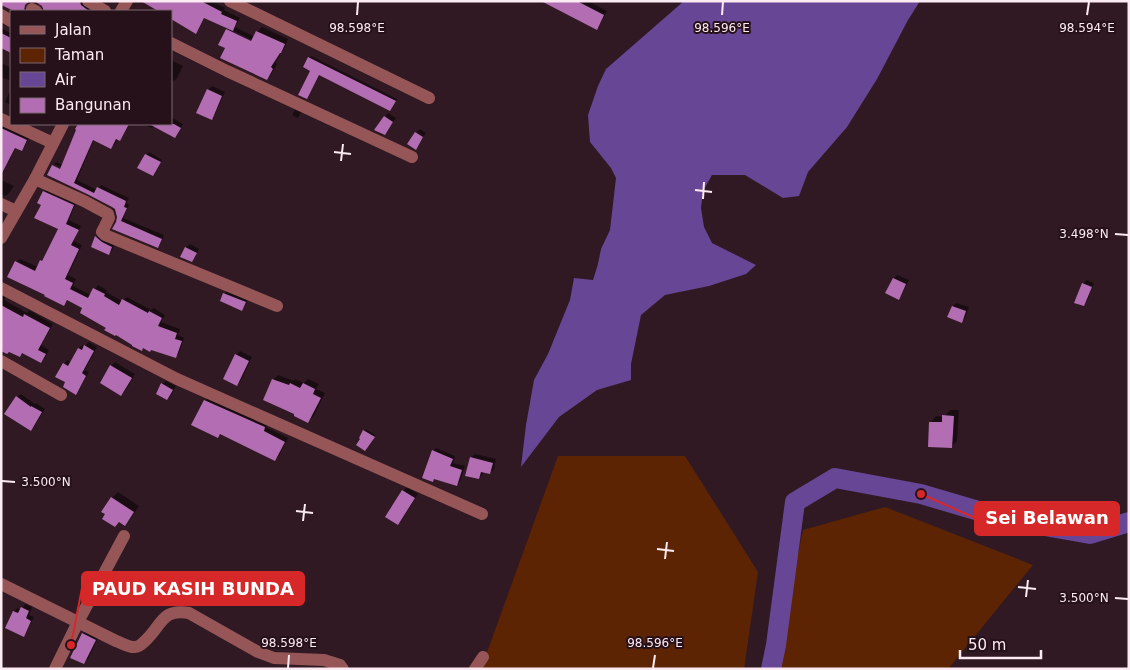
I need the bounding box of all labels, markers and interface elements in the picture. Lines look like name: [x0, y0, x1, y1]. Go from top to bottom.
legend: [10, 10, 172, 125]
text: Jalan: [54, 21, 91, 39]
text: 98.598°E: [329, 21, 385, 35]
text: 98.596°E: [694, 21, 750, 35]
text: 98.594°E: [1059, 21, 1115, 35]
text: Taman: [54, 46, 104, 64]
text: Air: [55, 71, 76, 89]
text: Bangunan: [55, 96, 131, 114]
text: 3.498°N: [1059, 227, 1109, 241]
text: 3.500°N: [21, 475, 71, 489]
callout: Sei Belawan: [975, 502, 1119, 535]
text: Sei Belawan: [985, 507, 1109, 528]
callout: PAUD KASIH BUNDA: [82, 572, 304, 605]
text: PAUD KASIH BUNDA: [92, 578, 294, 599]
text: 3.500°N: [1059, 591, 1109, 605]
scale bar: [960, 628, 1041, 660]
text: 98.598°E: [261, 636, 317, 650]
text: 98.596°E: [627, 636, 683, 650]
text: 50 m: [968, 636, 1006, 654]

